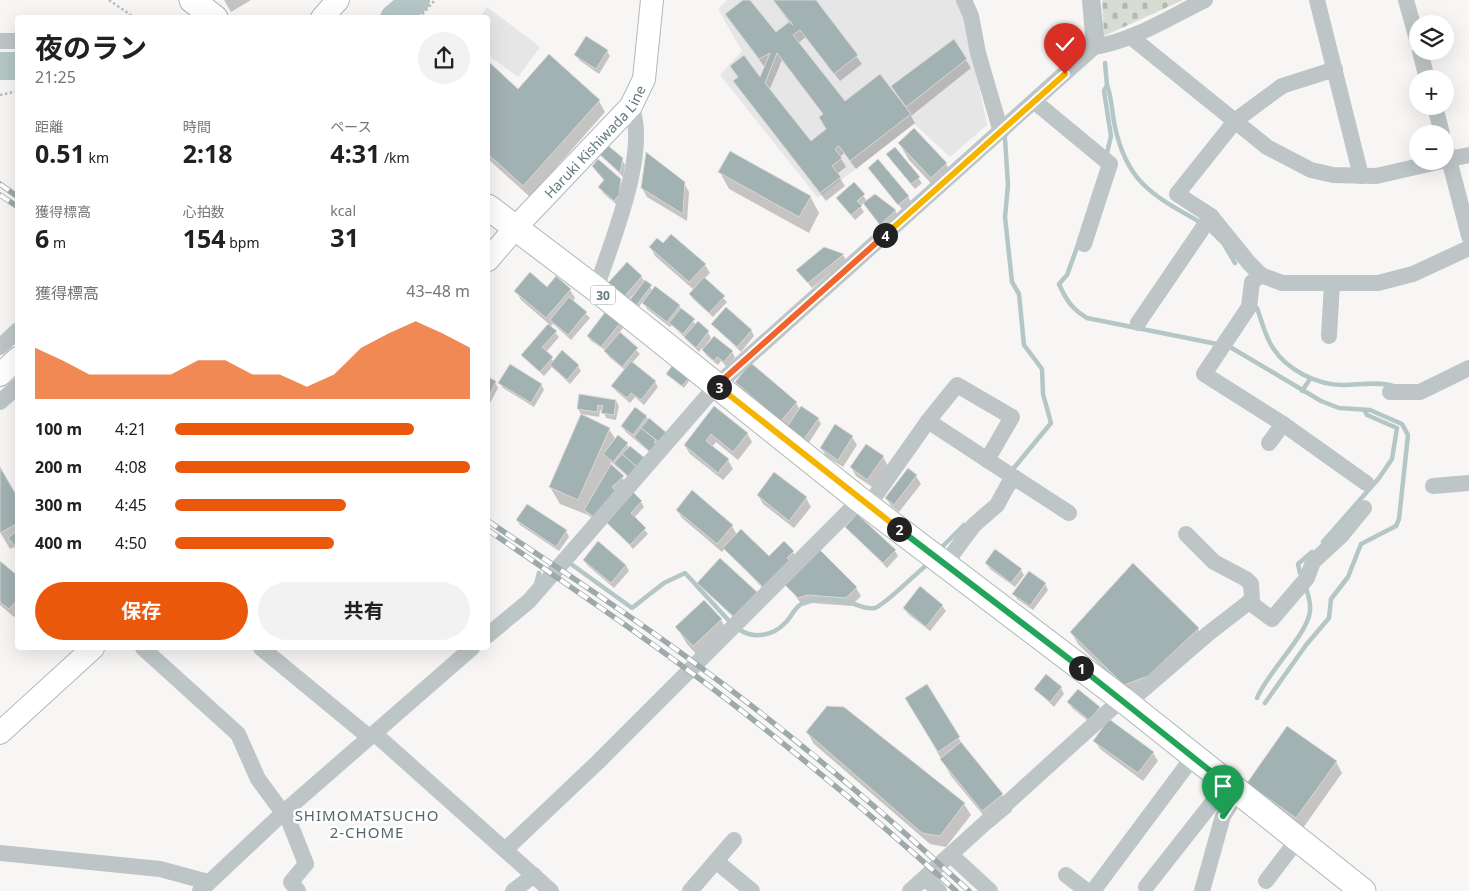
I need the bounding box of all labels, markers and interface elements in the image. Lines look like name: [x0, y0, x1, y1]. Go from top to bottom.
map controls: [1409, 15, 1454, 170]
button: layers: [1409, 15, 1454, 60]
pin: [1044, 23, 1086, 74]
text: 夜のラン: [35, 28, 147, 66]
icon: check: [1051, 30, 1079, 58]
button: share: [418, 32, 470, 84]
text: 21:25: [35, 66, 76, 88]
button: +: [1409, 70, 1454, 115]
street label: Haruki Kishiwada Line: [539, 82, 649, 202]
text: 距離: [35, 117, 63, 136]
text: 時間: [183, 117, 211, 136]
text: ペース: [330, 117, 372, 136]
button: −: [1409, 125, 1454, 170]
text: 0.51: [35, 136, 85, 170]
text: 2:18: [183, 136, 233, 170]
text: 4:31: [330, 136, 380, 170]
text: km: [85, 148, 109, 167]
text: /km: [380, 148, 410, 167]
text: kcal: [330, 201, 356, 220]
text: 獲得標高: [35, 202, 91, 221]
text: 心拍数: [183, 202, 225, 221]
text: 31: [330, 220, 359, 254]
text: 6: [35, 221, 49, 255]
text: 154: [183, 221, 226, 255]
pin: 4: [872, 222, 898, 248]
text: 4: [881, 226, 890, 245]
text: m: [49, 233, 66, 252]
text: bpm: [226, 233, 260, 252]
text: 43–48 m: [406, 280, 470, 302]
text: 獲得標高: [35, 282, 99, 304]
road number: 30: [590, 286, 616, 304]
pin: 3: [706, 374, 732, 400]
text: 3: [715, 378, 724, 397]
text: 100 m: [35, 418, 82, 440]
text: 4:21: [115, 418, 147, 440]
text: 200 m: [35, 456, 82, 478]
text: 4:08: [115, 456, 147, 478]
text: 300 m: [35, 494, 82, 516]
text: 4:45: [115, 494, 147, 516]
pin: 2: [886, 516, 912, 542]
text: 2: [895, 520, 904, 539]
text: 400 m: [35, 532, 82, 554]
text: 4:50: [115, 532, 147, 554]
button: 保存: [35, 582, 248, 640]
button: 共有: [258, 582, 470, 640]
pin: 1: [1068, 656, 1094, 680]
text: 1: [1077, 659, 1086, 678]
pin: [1202, 765, 1244, 816]
icon: arrive: [1209, 772, 1237, 800]
district label: SHIMOMATSUCHO 2-CHOME: [295, 805, 439, 842]

